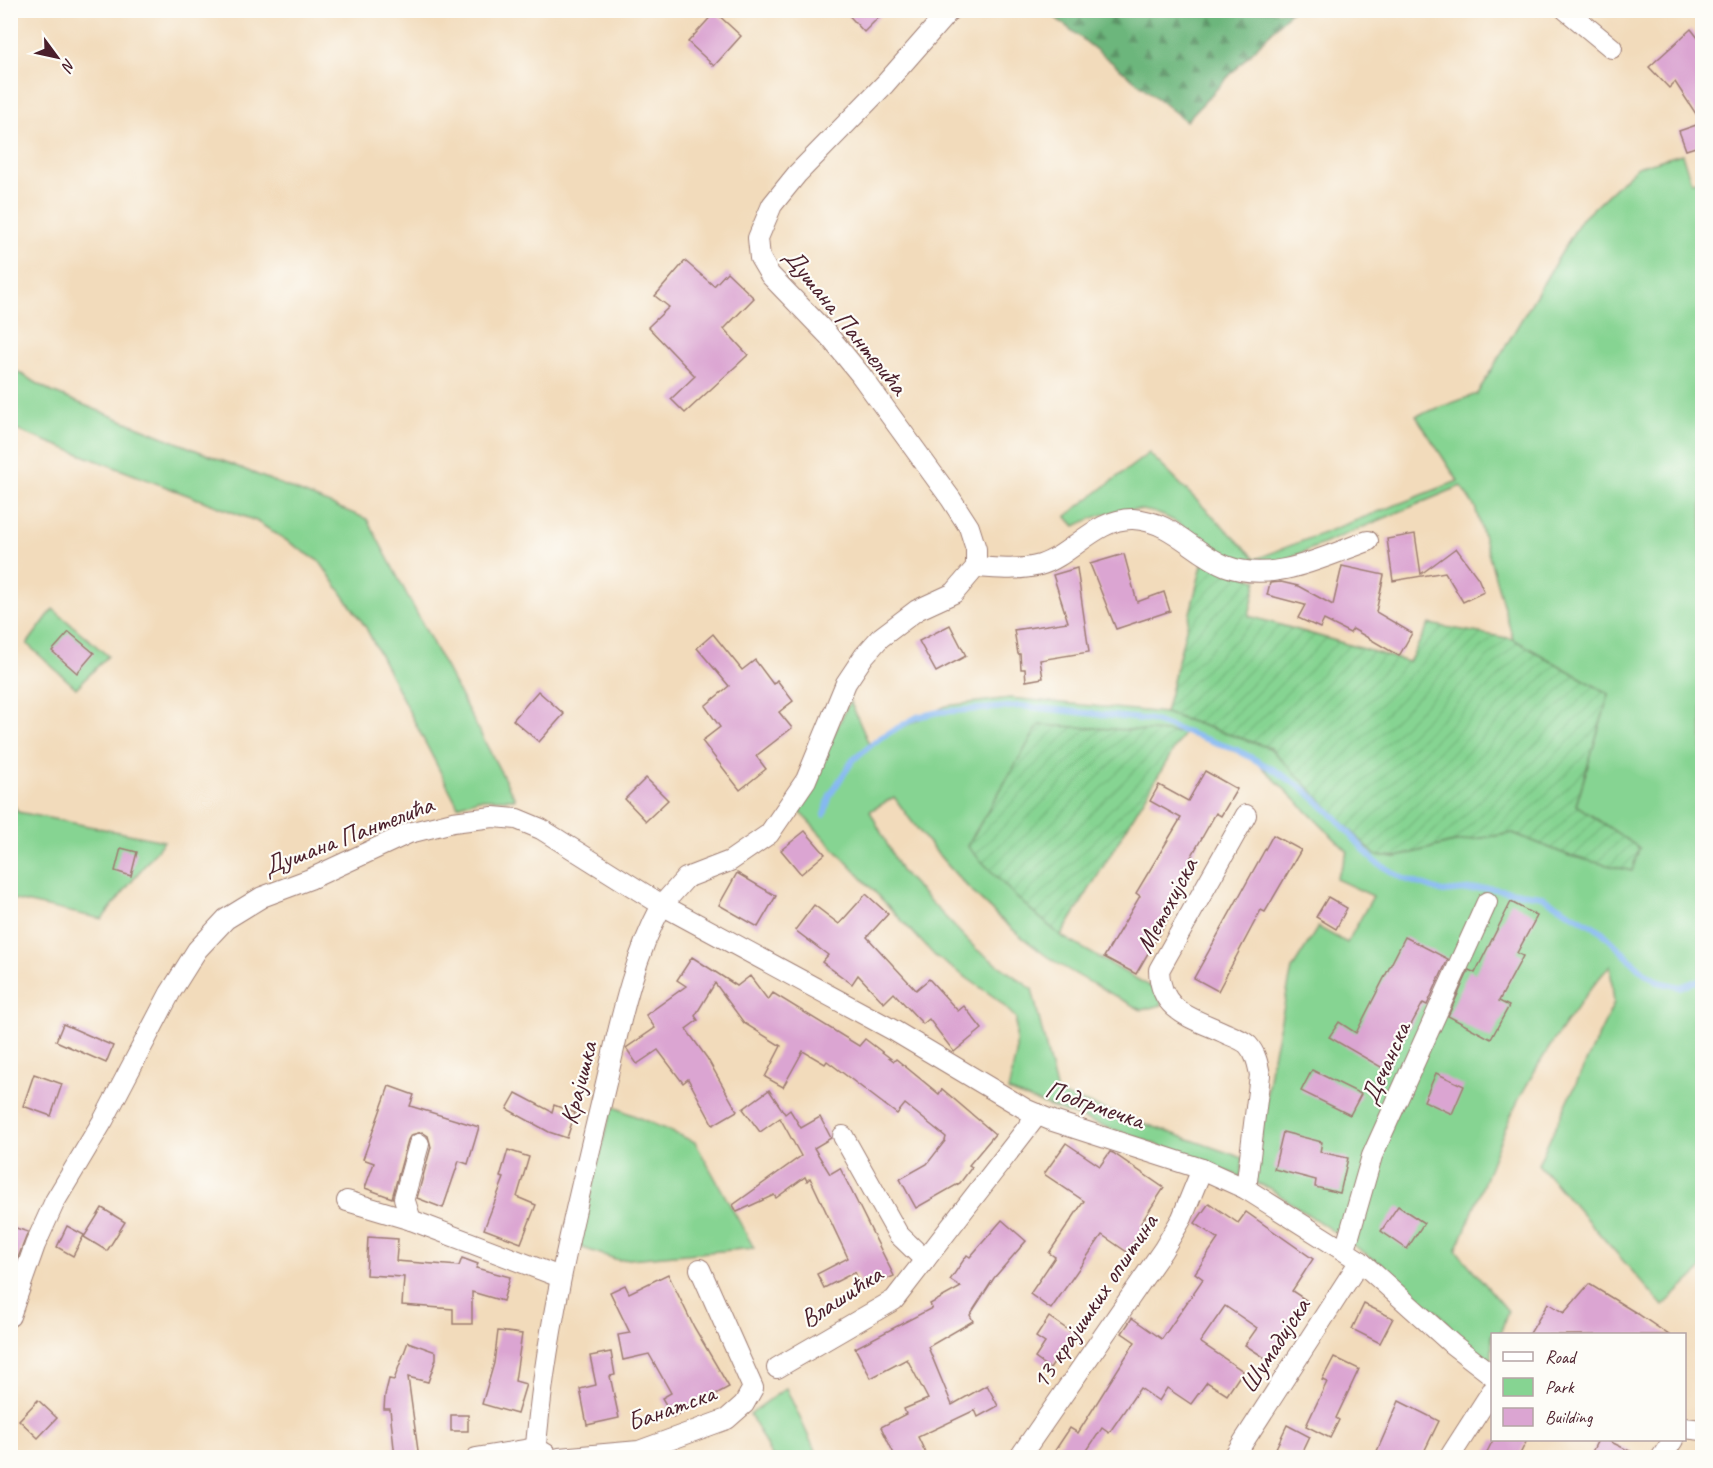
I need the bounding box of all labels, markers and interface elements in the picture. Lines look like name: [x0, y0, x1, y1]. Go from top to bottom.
north arrow: [27, 27, 87, 87]
text: N: [56, 55, 80, 77]
street label: Душана Пантелића: [776, 241, 916, 403]
street label: Душана Пантелића: [258, 787, 440, 883]
street label: Метохијска: [1128, 851, 1206, 959]
street label: Дечанска: [1353, 1015, 1419, 1109]
street label: Крајишка: [552, 1037, 605, 1128]
street label: Подгрмечка: [1041, 1072, 1151, 1137]
street label: 13 крајишких општина: [1024, 1206, 1166, 1395]
street label: Влашићка: [794, 1257, 890, 1335]
street label: Шумадијска: [1232, 1290, 1318, 1399]
legend: [1491, 1333, 1686, 1441]
text: Road: [1545, 1346, 1578, 1368]
street label: Банатска: [622, 1376, 722, 1439]
text: Park: [1545, 1376, 1575, 1398]
text: Building: [1545, 1406, 1594, 1428]

